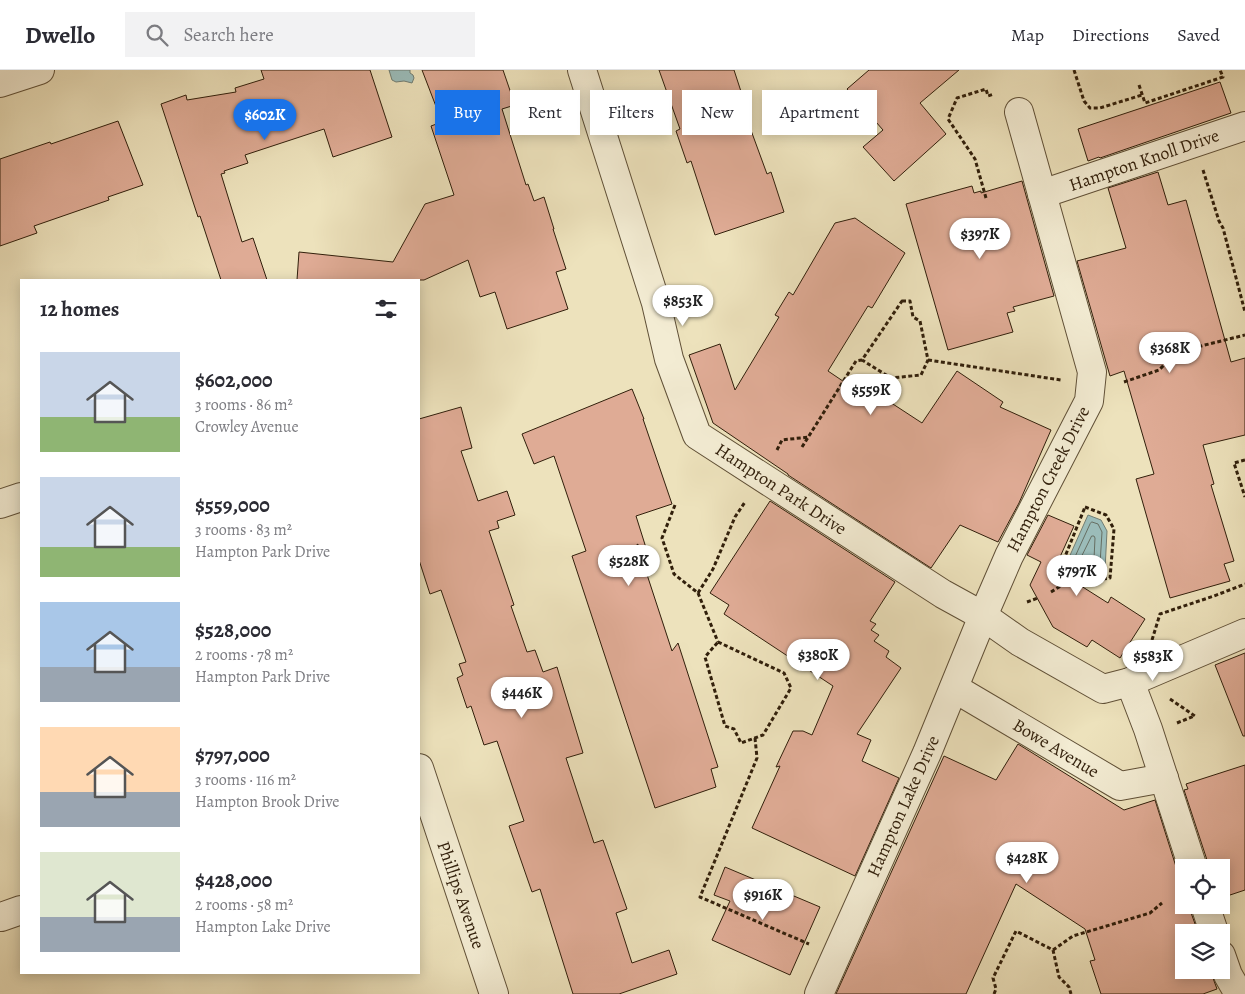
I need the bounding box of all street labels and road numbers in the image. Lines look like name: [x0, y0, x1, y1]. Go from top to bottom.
street label: Hampton Knoll Drive: [1066, 123, 1222, 197]
street label: Hampton Creek Drive: [1001, 402, 1095, 556]
street label: Hampton Park Drive: [711, 437, 851, 541]
street label: Bowe Avenue: [1008, 713, 1104, 783]
street label: Hampton Lake Drive: [861, 731, 945, 881]
street label: Phillips Avenue: [431, 838, 491, 952]

